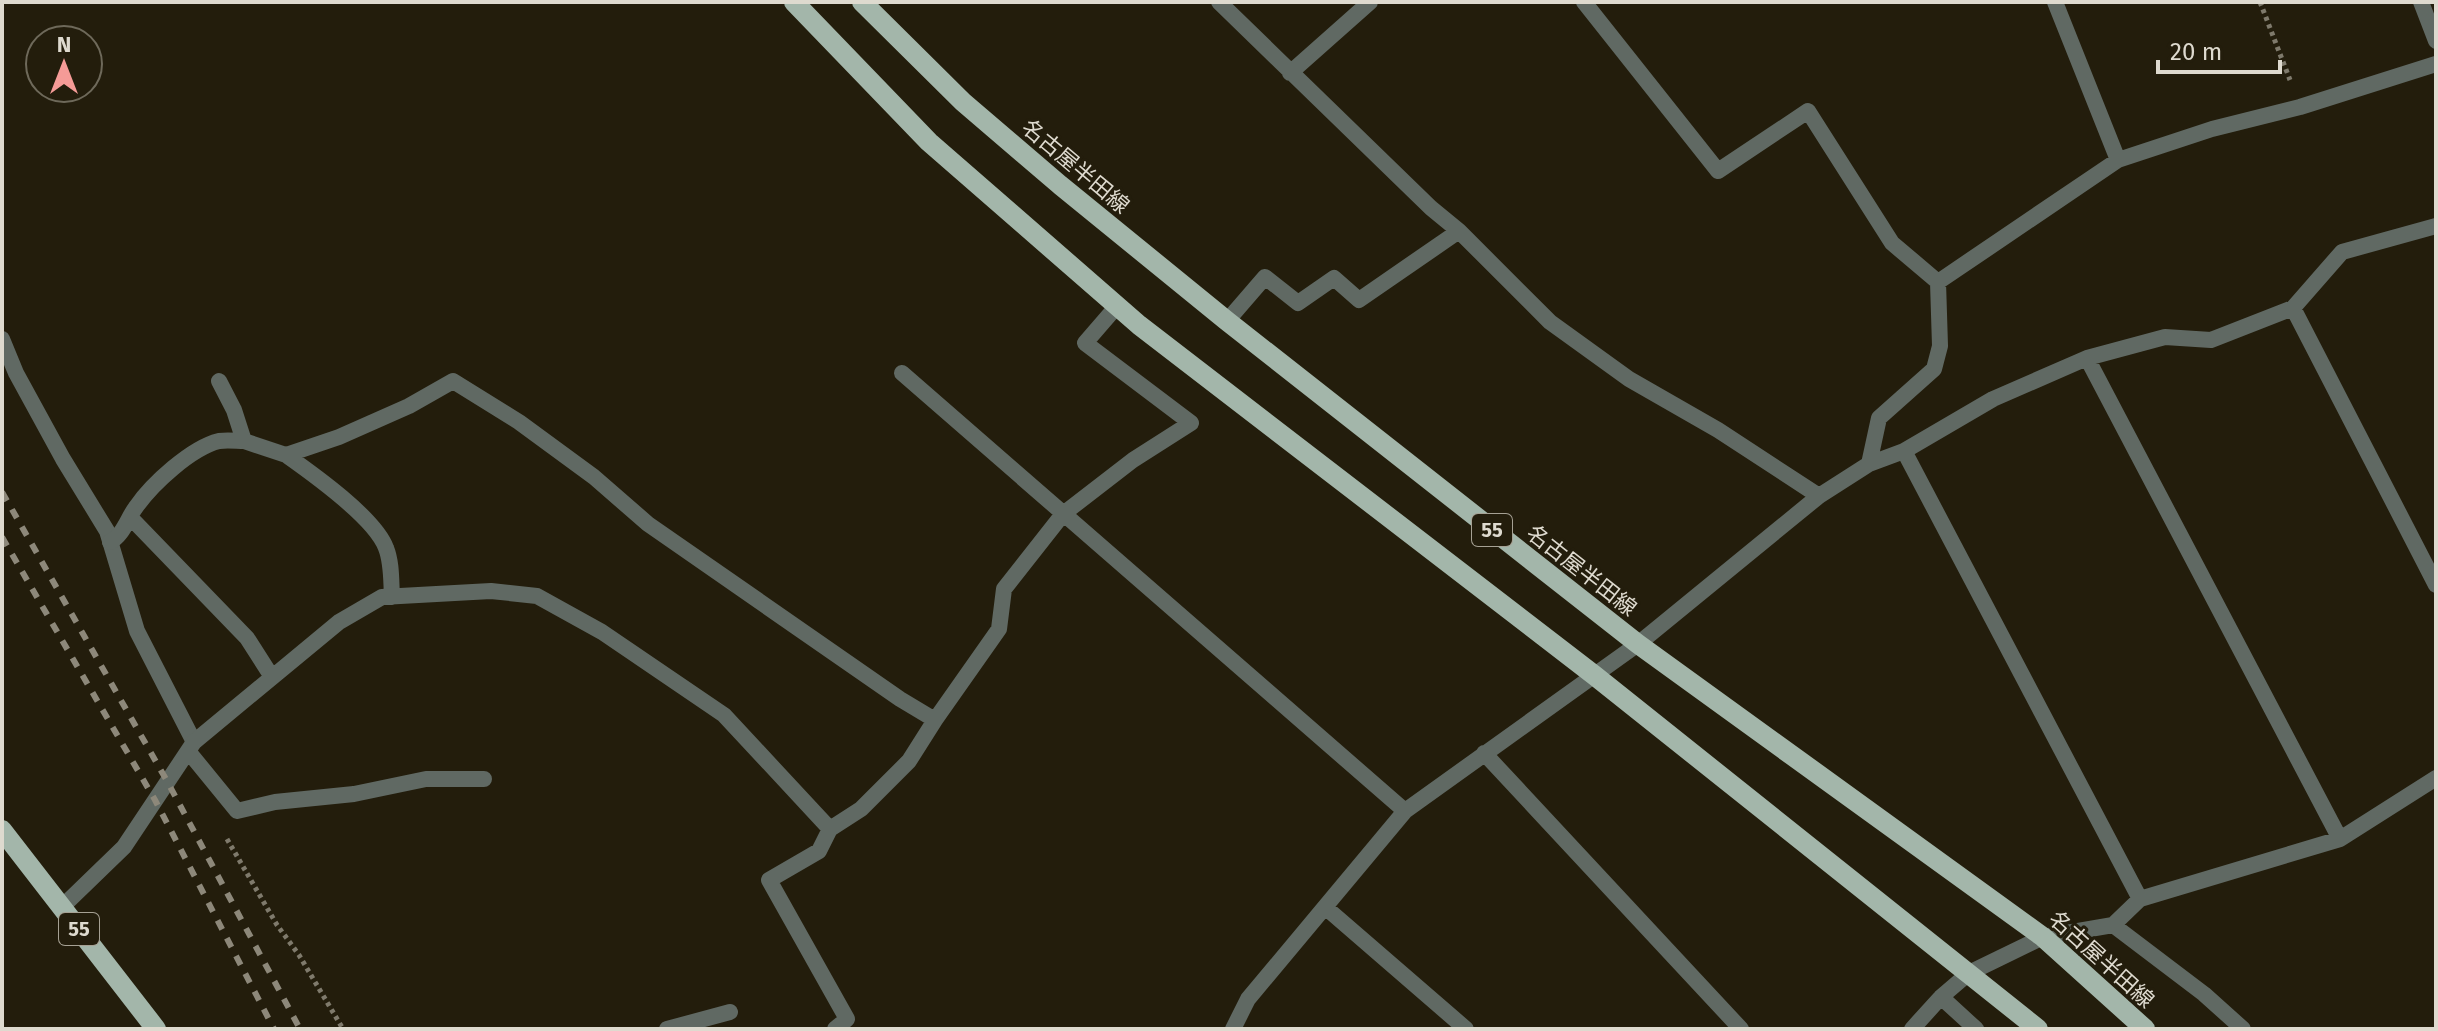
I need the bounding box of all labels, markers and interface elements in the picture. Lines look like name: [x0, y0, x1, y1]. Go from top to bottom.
north arrow: [24, 24, 104, 104]
scale bar: [2158, 24, 2280, 74]
text: N: [57, 31, 71, 58]
text: 20 m: [2170, 38, 2222, 66]
street label: 名古屋半田線: [1016, 114, 1135, 219]
road number: 55: [1472, 514, 1512, 546]
street label: 名古屋半田線: [1521, 519, 1642, 622]
street label: 名古屋半田線: [2044, 905, 2160, 1014]
road number: 55: [59, 913, 99, 945]

